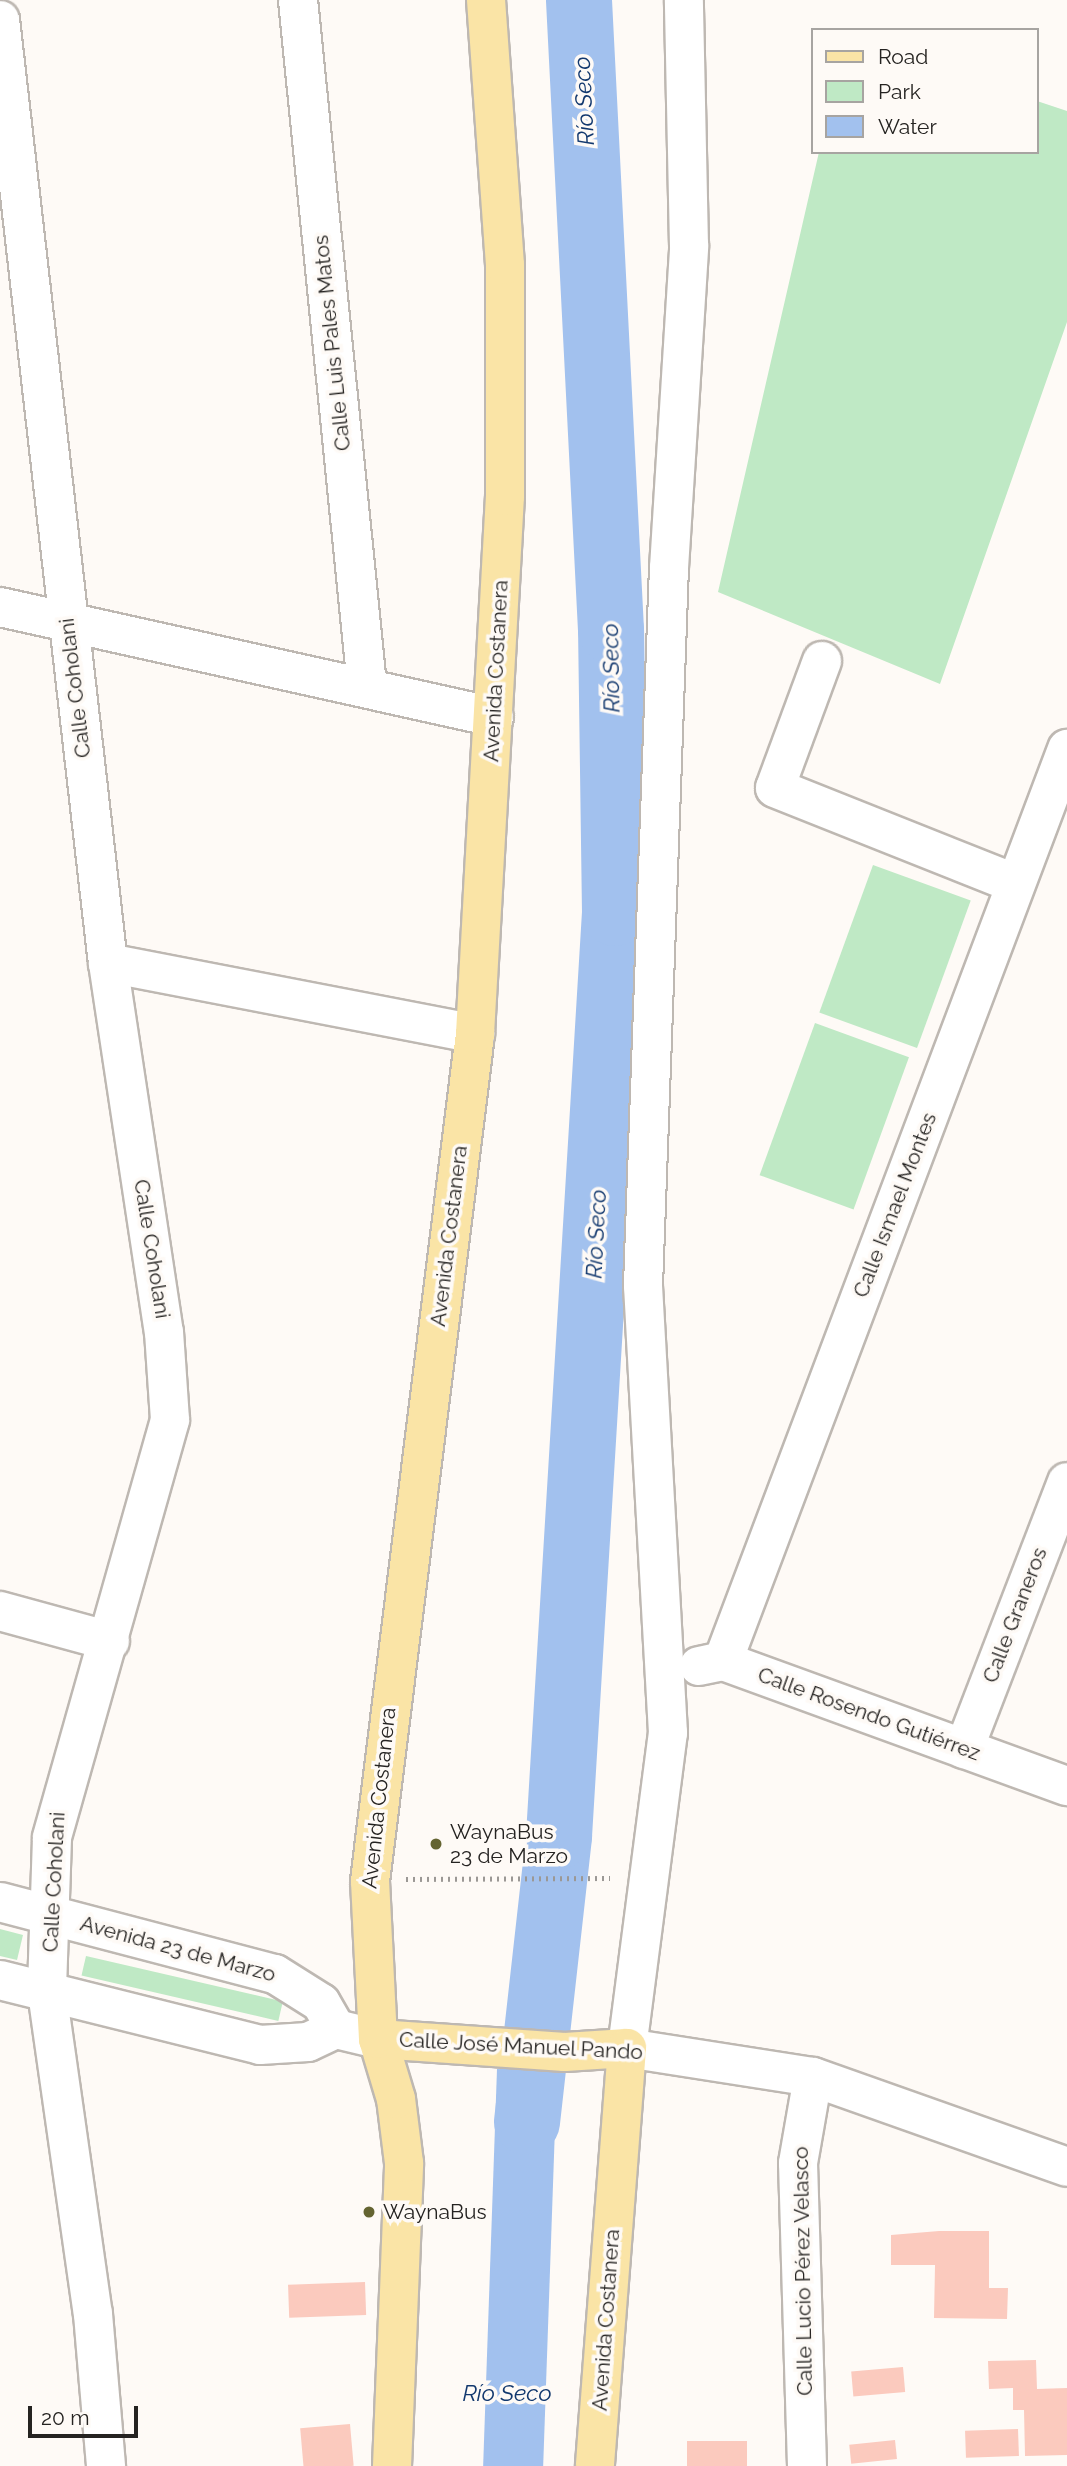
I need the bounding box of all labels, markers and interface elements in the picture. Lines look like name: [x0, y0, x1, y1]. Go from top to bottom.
legend: [811, 28, 1039, 154]
text: Road: [878, 44, 928, 69]
water label: Río Seco: [568, 56, 600, 146]
text: Park: [878, 79, 921, 104]
text: Water: [878, 114, 937, 139]
street label: Calle Luis Pales Matos: [308, 234, 356, 452]
street label: Avenida Costanera: [479, 579, 513, 763]
street label: Calle Coholani: [54, 617, 96, 759]
water label: Río Seco: [596, 623, 626, 713]
street label: Calle Ismael Montes: [848, 1109, 942, 1301]
street label: Avenida Costanera: [425, 1144, 473, 1328]
street label: Calle Coholani: [129, 1178, 175, 1320]
water label: Río Seco: [580, 1189, 612, 1279]
street label: Calle Graneros: [978, 1544, 1052, 1686]
street label: Calle Rosendo Gutiérrez: [754, 1662, 984, 1766]
street label: Avenida Costanera: [357, 1706, 401, 1890]
street label: Calle Coholani: [38, 1811, 70, 1953]
place label: WaynaBus 23 de Marzo: [450, 1819, 568, 1869]
marker: WaynaBus 23 de Marzo: [428, 1836, 444, 1852]
street label: Avenida 23 de Marzo: [78, 1911, 278, 1987]
street label: Calle José Manuel Pando: [398, 2027, 644, 2065]
street label: Calle Lucio Pérez Velasco: [788, 2146, 818, 2396]
place label: WaynaBus: [383, 2199, 487, 2225]
marker: WaynaBus: [361, 2204, 377, 2220]
street label: Avenida Costanera: [587, 2228, 625, 2412]
water label: Río Seco: [462, 2379, 552, 2407]
scale bar: [32, 2392, 142, 2436]
text: 20 m: [41, 2405, 89, 2430]

